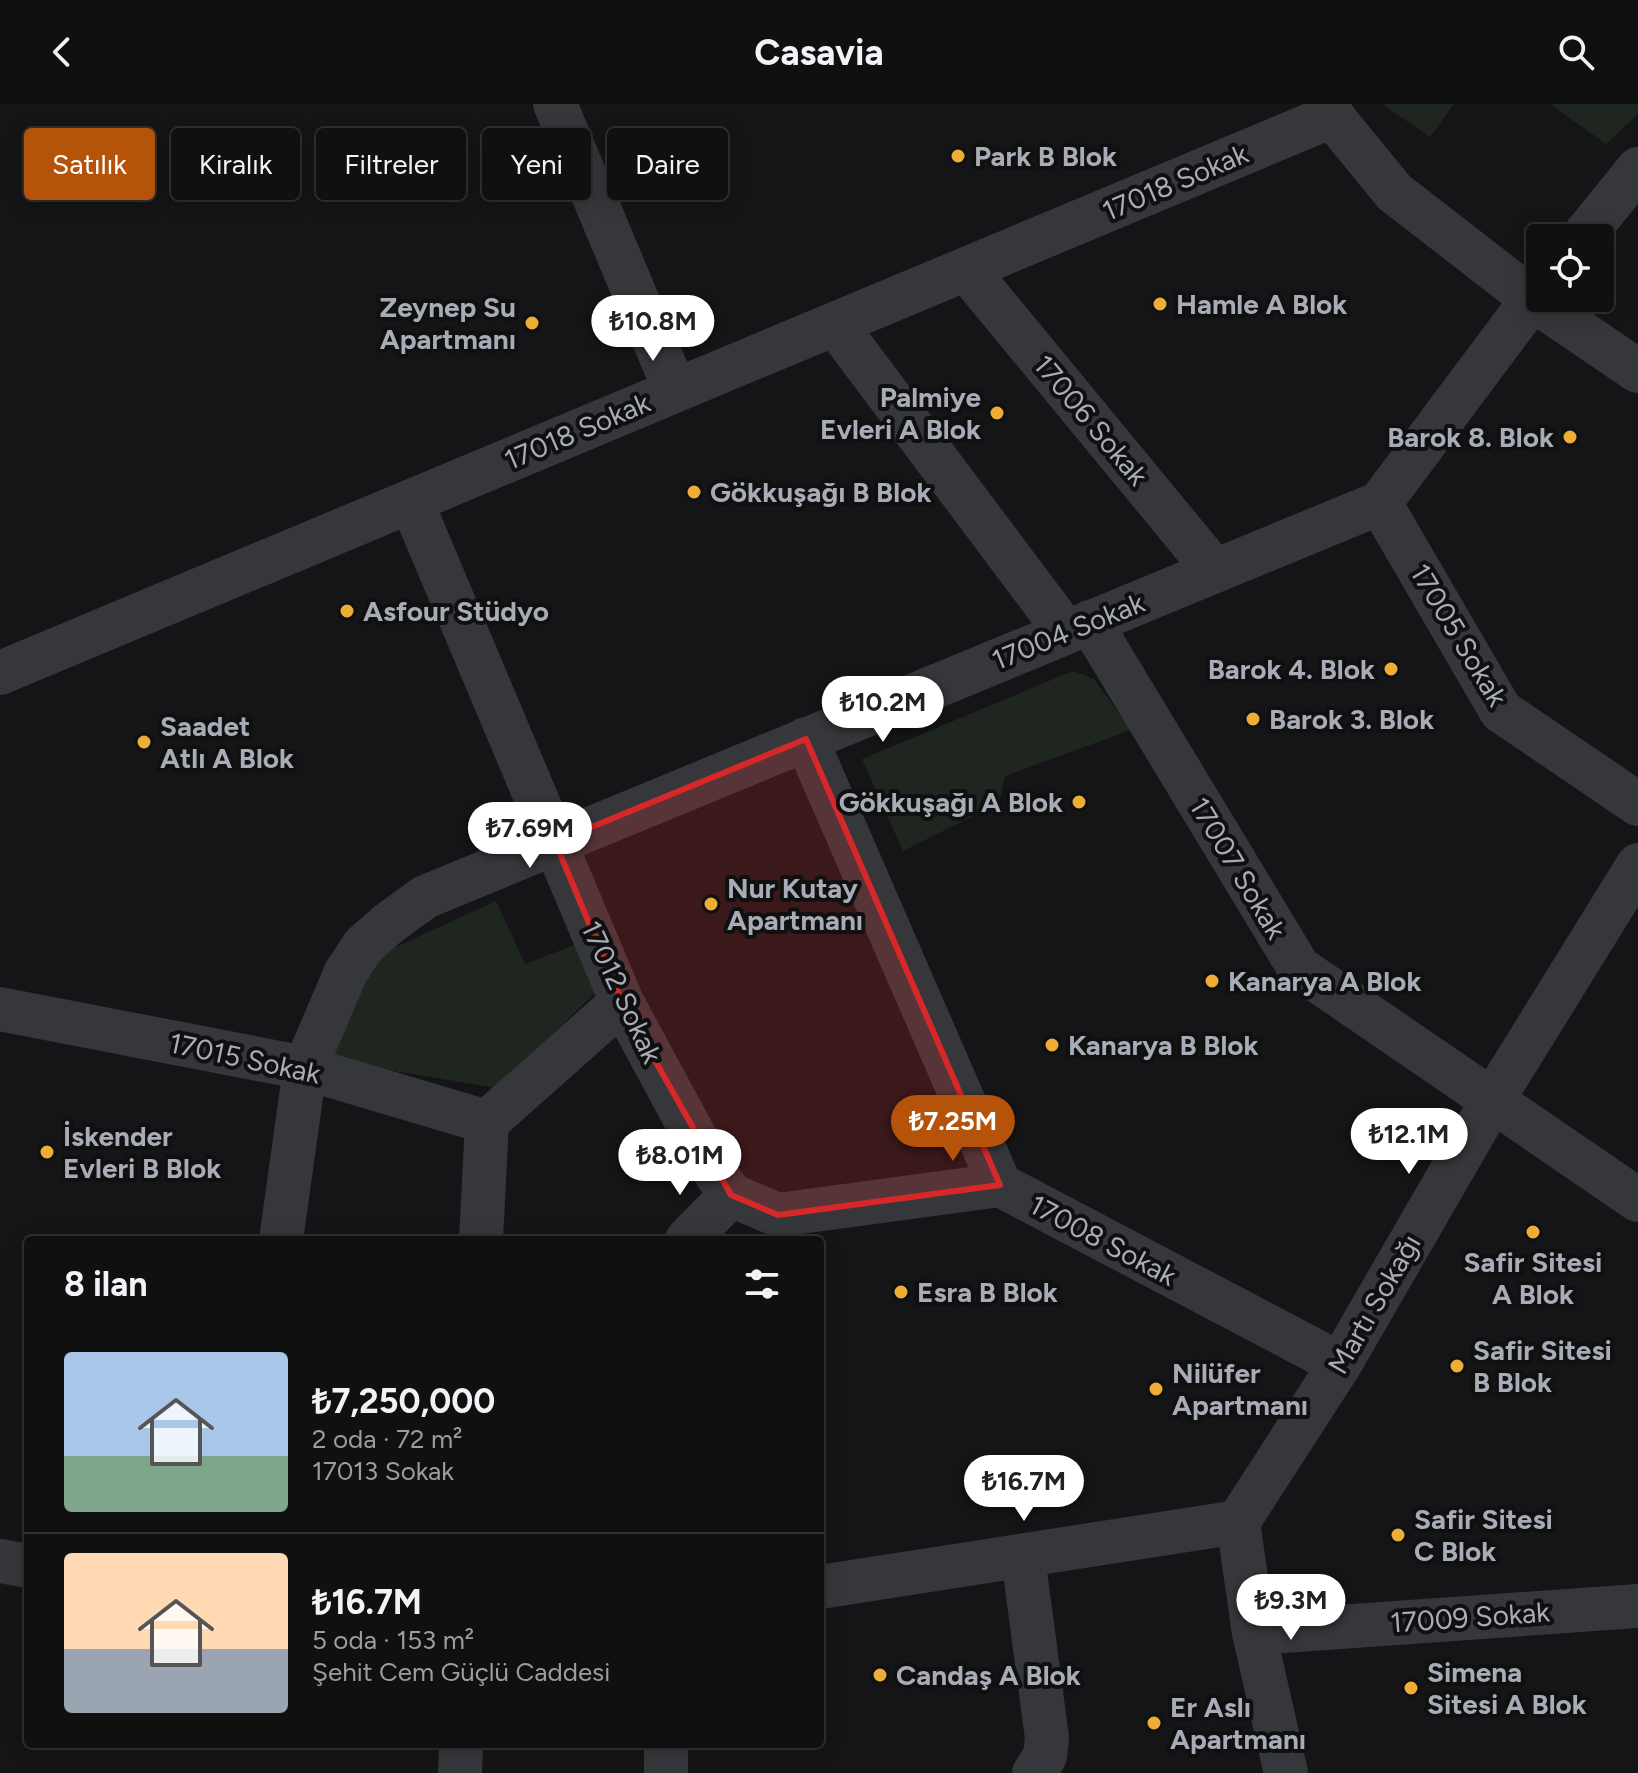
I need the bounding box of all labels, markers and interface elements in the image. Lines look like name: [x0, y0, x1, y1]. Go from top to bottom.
icon: back: [40, 30, 84, 74]
icon: search: [1554, 30, 1598, 74]
text: Casavia: [754, 31, 884, 74]
chip: Satılık: [24, 128, 155, 200]
chip: Kiralık: [171, 128, 300, 200]
chip: Filtreler: [316, 128, 466, 200]
chip: Yeni: [482, 128, 591, 200]
chip: Daire: [607, 128, 728, 200]
street label: 17018 Sokak: [1097, 136, 1253, 228]
place label: Park B Blok: [974, 139, 1117, 173]
marker: Park B Blok: [949, 147, 967, 165]
map controls: [1526, 224, 1614, 312]
button: locate: [1526, 224, 1614, 312]
place label: Hamle A Blok: [1176, 287, 1347, 321]
place label: Zeynep Su Apartmanı: [379, 290, 516, 356]
pin: ₺10.8M: [588, 295, 718, 363]
marker: Hamle A Blok: [1151, 295, 1169, 313]
text: ₺10.8M: [609, 305, 697, 337]
marker: Zeynep Su Apartmanı: [523, 314, 541, 332]
street label: 17006 Sokak: [1027, 348, 1156, 492]
place label: Palmiye Evleri A Blok: [820, 380, 981, 446]
street label: 17018 Sokak: [499, 385, 655, 477]
marker: Palmiye Evleri A Blok: [988, 404, 1006, 422]
place label: Barok 8. Blok: [1387, 420, 1554, 454]
marker: Barok 8. Blok: [1561, 428, 1579, 446]
place label: Gökkuşağı B Blok: [710, 475, 931, 509]
marker: Gökkuşağı B Blok: [685, 483, 703, 501]
street label: 17005 Sokak: [1403, 558, 1515, 713]
street label: 17004 Sokak: [987, 585, 1150, 677]
place label: Asfour Stüdyo: [363, 594, 549, 628]
marker: Asfour Stüdyo: [338, 602, 356, 620]
place label: Barok 4. Blok: [1208, 652, 1375, 686]
marker: Barok 4. Blok: [1382, 660, 1400, 678]
pin: ₺10.2M: [818, 676, 948, 744]
text: ₺10.2M: [840, 686, 926, 718]
place label: Barok 3. Blok: [1269, 702, 1434, 736]
place label: Saadet Atlı A Blok: [160, 709, 294, 775]
marker: Barok 3. Blok: [1244, 710, 1262, 728]
marker: Saadet Atlı A Blok: [135, 733, 153, 751]
place label: Gökkuşağı A Blok: [839, 785, 1063, 819]
street label: 17007 Sokak: [1182, 791, 1294, 945]
marker: Gökkuşağı A Blok: [1070, 793, 1088, 811]
pin: ₺7.69M: [465, 802, 595, 870]
text: ₺7.69M: [486, 812, 574, 844]
place label: Nur Kutay Apartmanı: [727, 871, 863, 937]
marker: Nur Kutay Apartmanı: [702, 895, 720, 913]
street label: 17012 Sokak: [574, 915, 670, 1069]
place label: Kanarya A Blok: [1228, 964, 1421, 998]
marker: Kanarya A Blok: [1203, 972, 1221, 990]
street label: 17015 Sokak: [166, 1025, 324, 1091]
place label: Kanarya B Blok: [1068, 1028, 1259, 1062]
marker: Kanarya B Blok: [1043, 1036, 1061, 1054]
pin: ₺7.25M: [888, 1095, 1018, 1163]
text: ₺7.25M: [909, 1105, 997, 1137]
pin: ₺12.1M: [1344, 1108, 1474, 1176]
text: ₺12.1M: [1369, 1118, 1449, 1150]
place label: İskender Evleri B Blok: [63, 1119, 221, 1185]
pin: ₺8.01M: [615, 1129, 745, 1197]
text: ₺8.01M: [636, 1139, 724, 1171]
marker: İskender Evleri B Blok: [38, 1143, 56, 1161]
street label: 17008 Sokak: [1024, 1187, 1182, 1293]
marker: Safir Sitesi A Blok: [1524, 1223, 1542, 1241]
street label: Martı Sokağı: [1320, 1228, 1428, 1380]
place label: Safir Sitesi A Blok: [1464, 1245, 1602, 1311]
icon: filters: [740, 1262, 784, 1306]
text: 8 ilan: [64, 1264, 148, 1305]
place label: Esra B Blok: [917, 1275, 1058, 1309]
marker: Esra B Blok: [892, 1283, 910, 1301]
place label: Safir Sitesi B Blok: [1473, 1333, 1612, 1399]
place label: Nilüfer Apartmanı: [1172, 1356, 1308, 1422]
marker: Safir Sitesi B Blok: [1448, 1357, 1466, 1375]
marker: Nilüfer Apartmanı: [1147, 1380, 1165, 1398]
text: ₺7,250,000: [312, 1381, 495, 1422]
icon: home: [128, 1384, 224, 1480]
text: 2 oda · 72 m²: [312, 1423, 462, 1455]
text: 17013 Sokak: [312, 1455, 454, 1487]
pin: ₺16.7M: [959, 1455, 1089, 1523]
text: ₺16.7M: [982, 1465, 1066, 1497]
place label: Safir Sitesi C Blok: [1414, 1502, 1553, 1568]
marker: Safir Sitesi C Blok: [1389, 1526, 1407, 1544]
pin: ₺9.3M: [1235, 1574, 1347, 1642]
text: ₺16.7M: [312, 1582, 422, 1623]
text: ₺9.3M: [1254, 1584, 1328, 1616]
icon: home: [128, 1585, 224, 1681]
street label: 17009 Sokak: [1389, 1594, 1551, 1640]
text: 5 oda · 153 m²: [312, 1624, 474, 1656]
place label: Simena Sitesi A Blok: [1427, 1655, 1587, 1721]
text: Şehit Cem Güçlü Caddesi: [312, 1656, 610, 1688]
place label: Candaş A Blok: [896, 1658, 1081, 1692]
marker: Candaş A Blok: [871, 1666, 889, 1684]
marker: Simena Sitesi A Blok: [1402, 1679, 1420, 1697]
place label: Er Aslı Apartmanı: [1170, 1690, 1306, 1756]
marker: Er Aslı Apartmanı: [1145, 1714, 1163, 1732]

